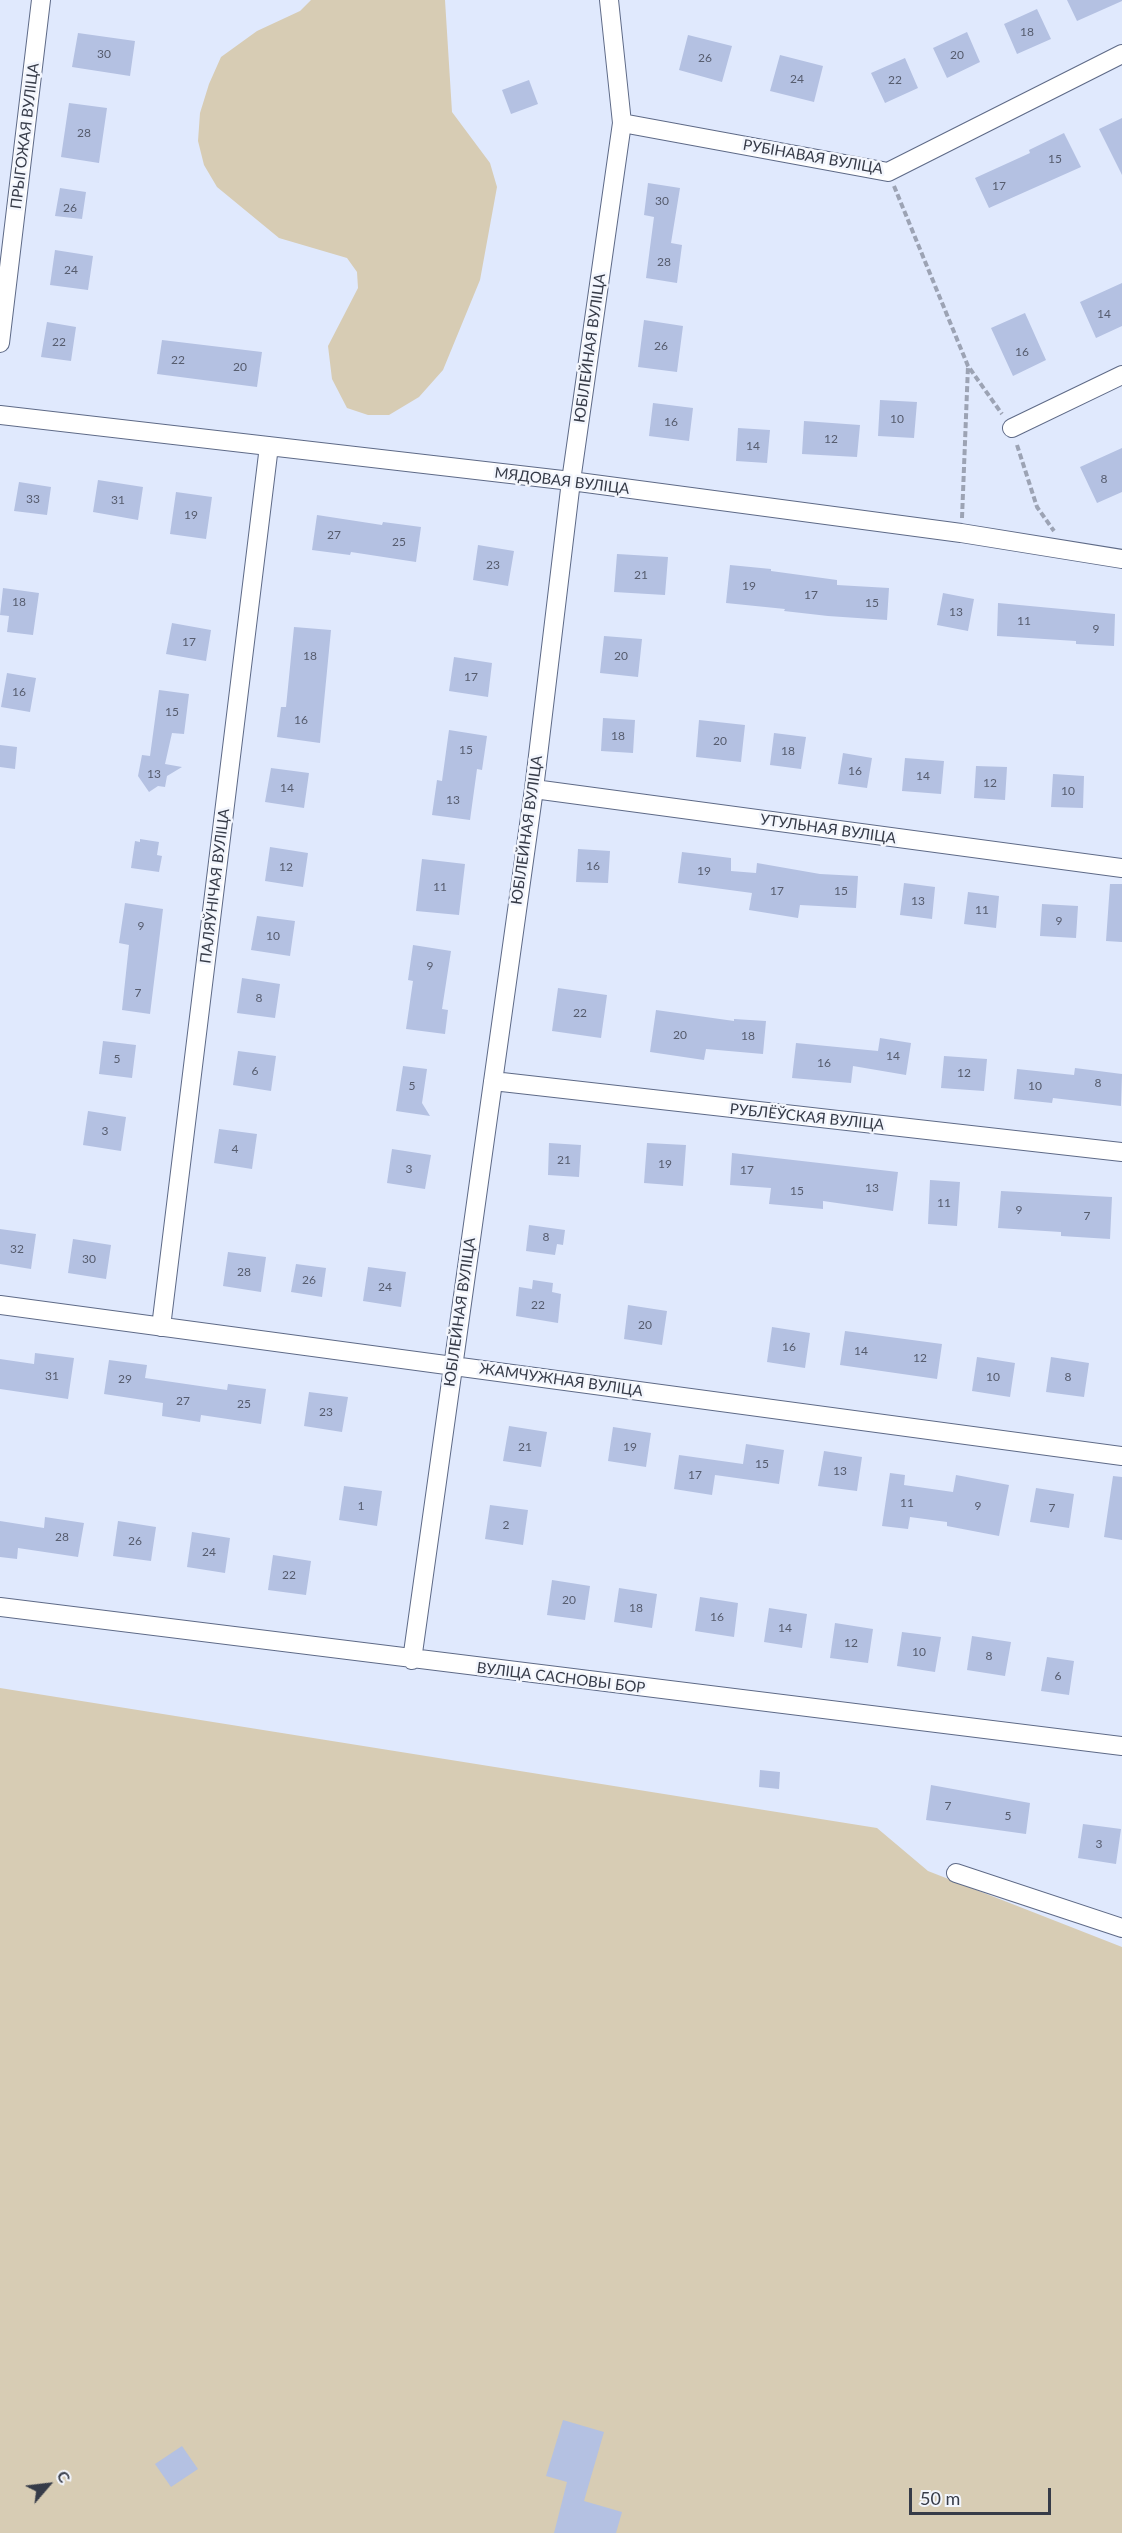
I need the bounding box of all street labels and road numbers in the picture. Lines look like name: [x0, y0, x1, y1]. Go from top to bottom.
street label: ПРЫГОЖАЯ ВУЛІЦА: [7, 62, 43, 210]
street label: РУБІНАВАЯ ВУЛІЦА: [742, 136, 884, 178]
street label: ЮБІЛЕЙНАЯ ВУЛІЦА: [571, 272, 609, 424]
street label: МЯДОВАЯ ВУЛІЦА: [493, 464, 631, 498]
street label: ЮБІЛЕЙНАЯ ВУЛІЦА: [508, 754, 546, 906]
street label: ПАЛЯЎНІЧАЯ ВУЛІЦА: [197, 807, 233, 965]
street label: УТУЛЬНАЯ ВУЛІЦА: [759, 811, 897, 847]
street label: РУБЛЁЎСКАЯ ВУЛІЦА: [729, 1100, 885, 1134]
street label: ЮБІЛЕЙНАЯ ВУЛІЦА: [441, 1236, 479, 1388]
street label: ЖАМЧУЖНАЯ ВУЛІЦА: [478, 1360, 644, 1400]
street label: ВУЛІЦА САСНОВЫ БОР: [476, 1659, 646, 1697]

